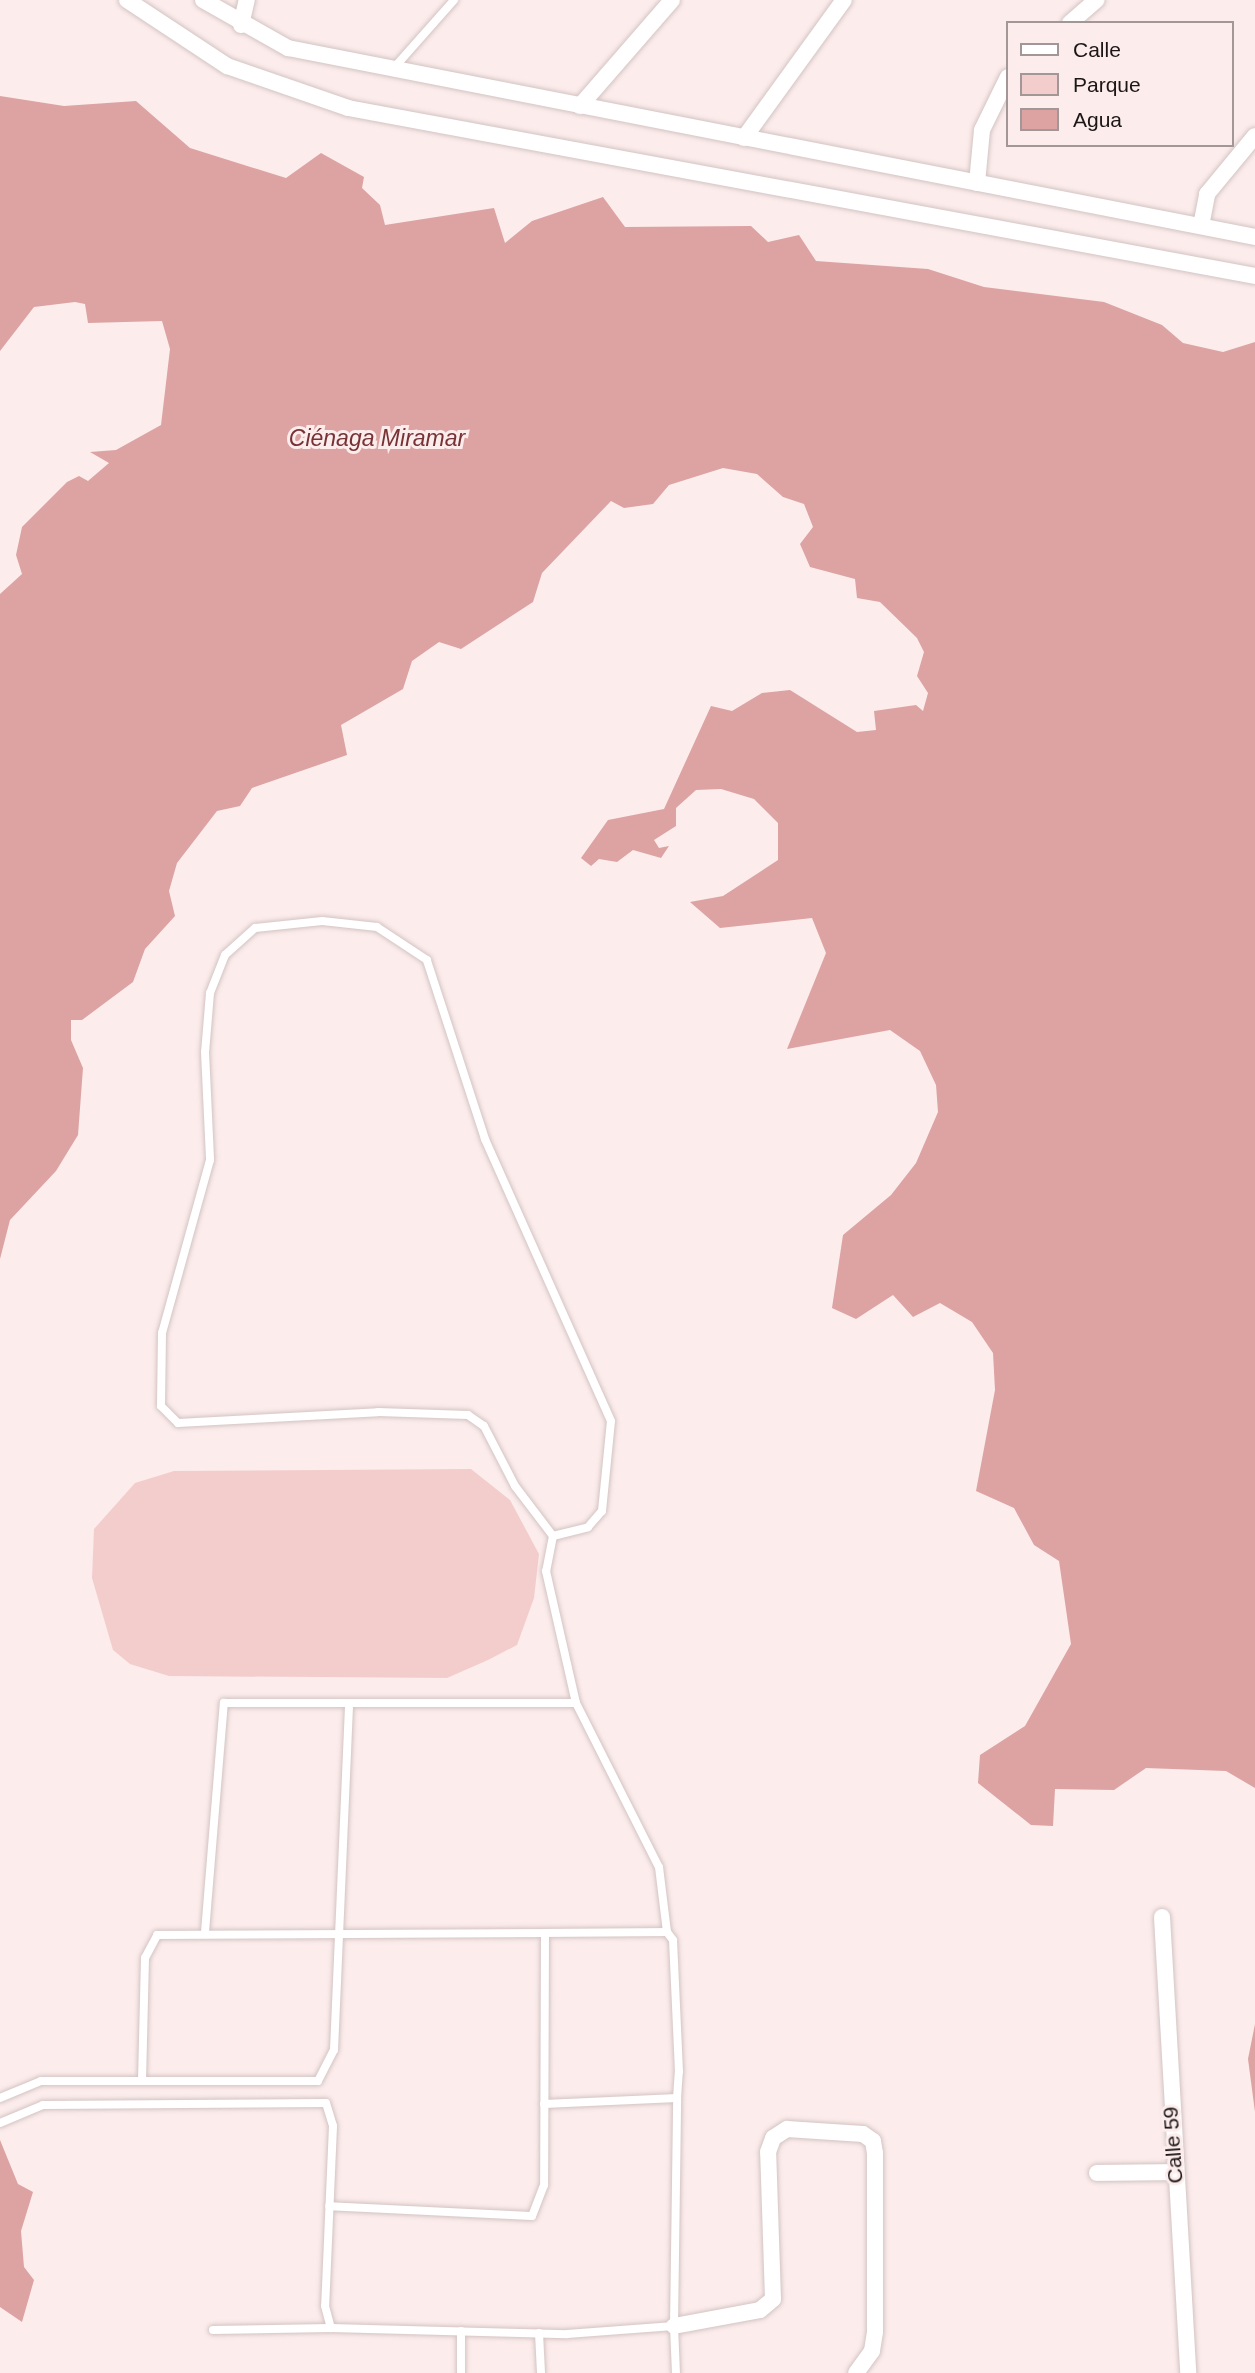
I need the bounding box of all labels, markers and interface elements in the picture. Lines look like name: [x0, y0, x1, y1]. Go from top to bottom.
legend: [1006, 21, 1234, 147]
text: Calle: [1073, 38, 1121, 61]
text: Parque: [1073, 73, 1141, 96]
text: Agua: [1073, 108, 1122, 131]
water label: Ciénaga Miramar: [289, 424, 465, 452]
street label: Calle 59: [1158, 2106, 1188, 2184]

